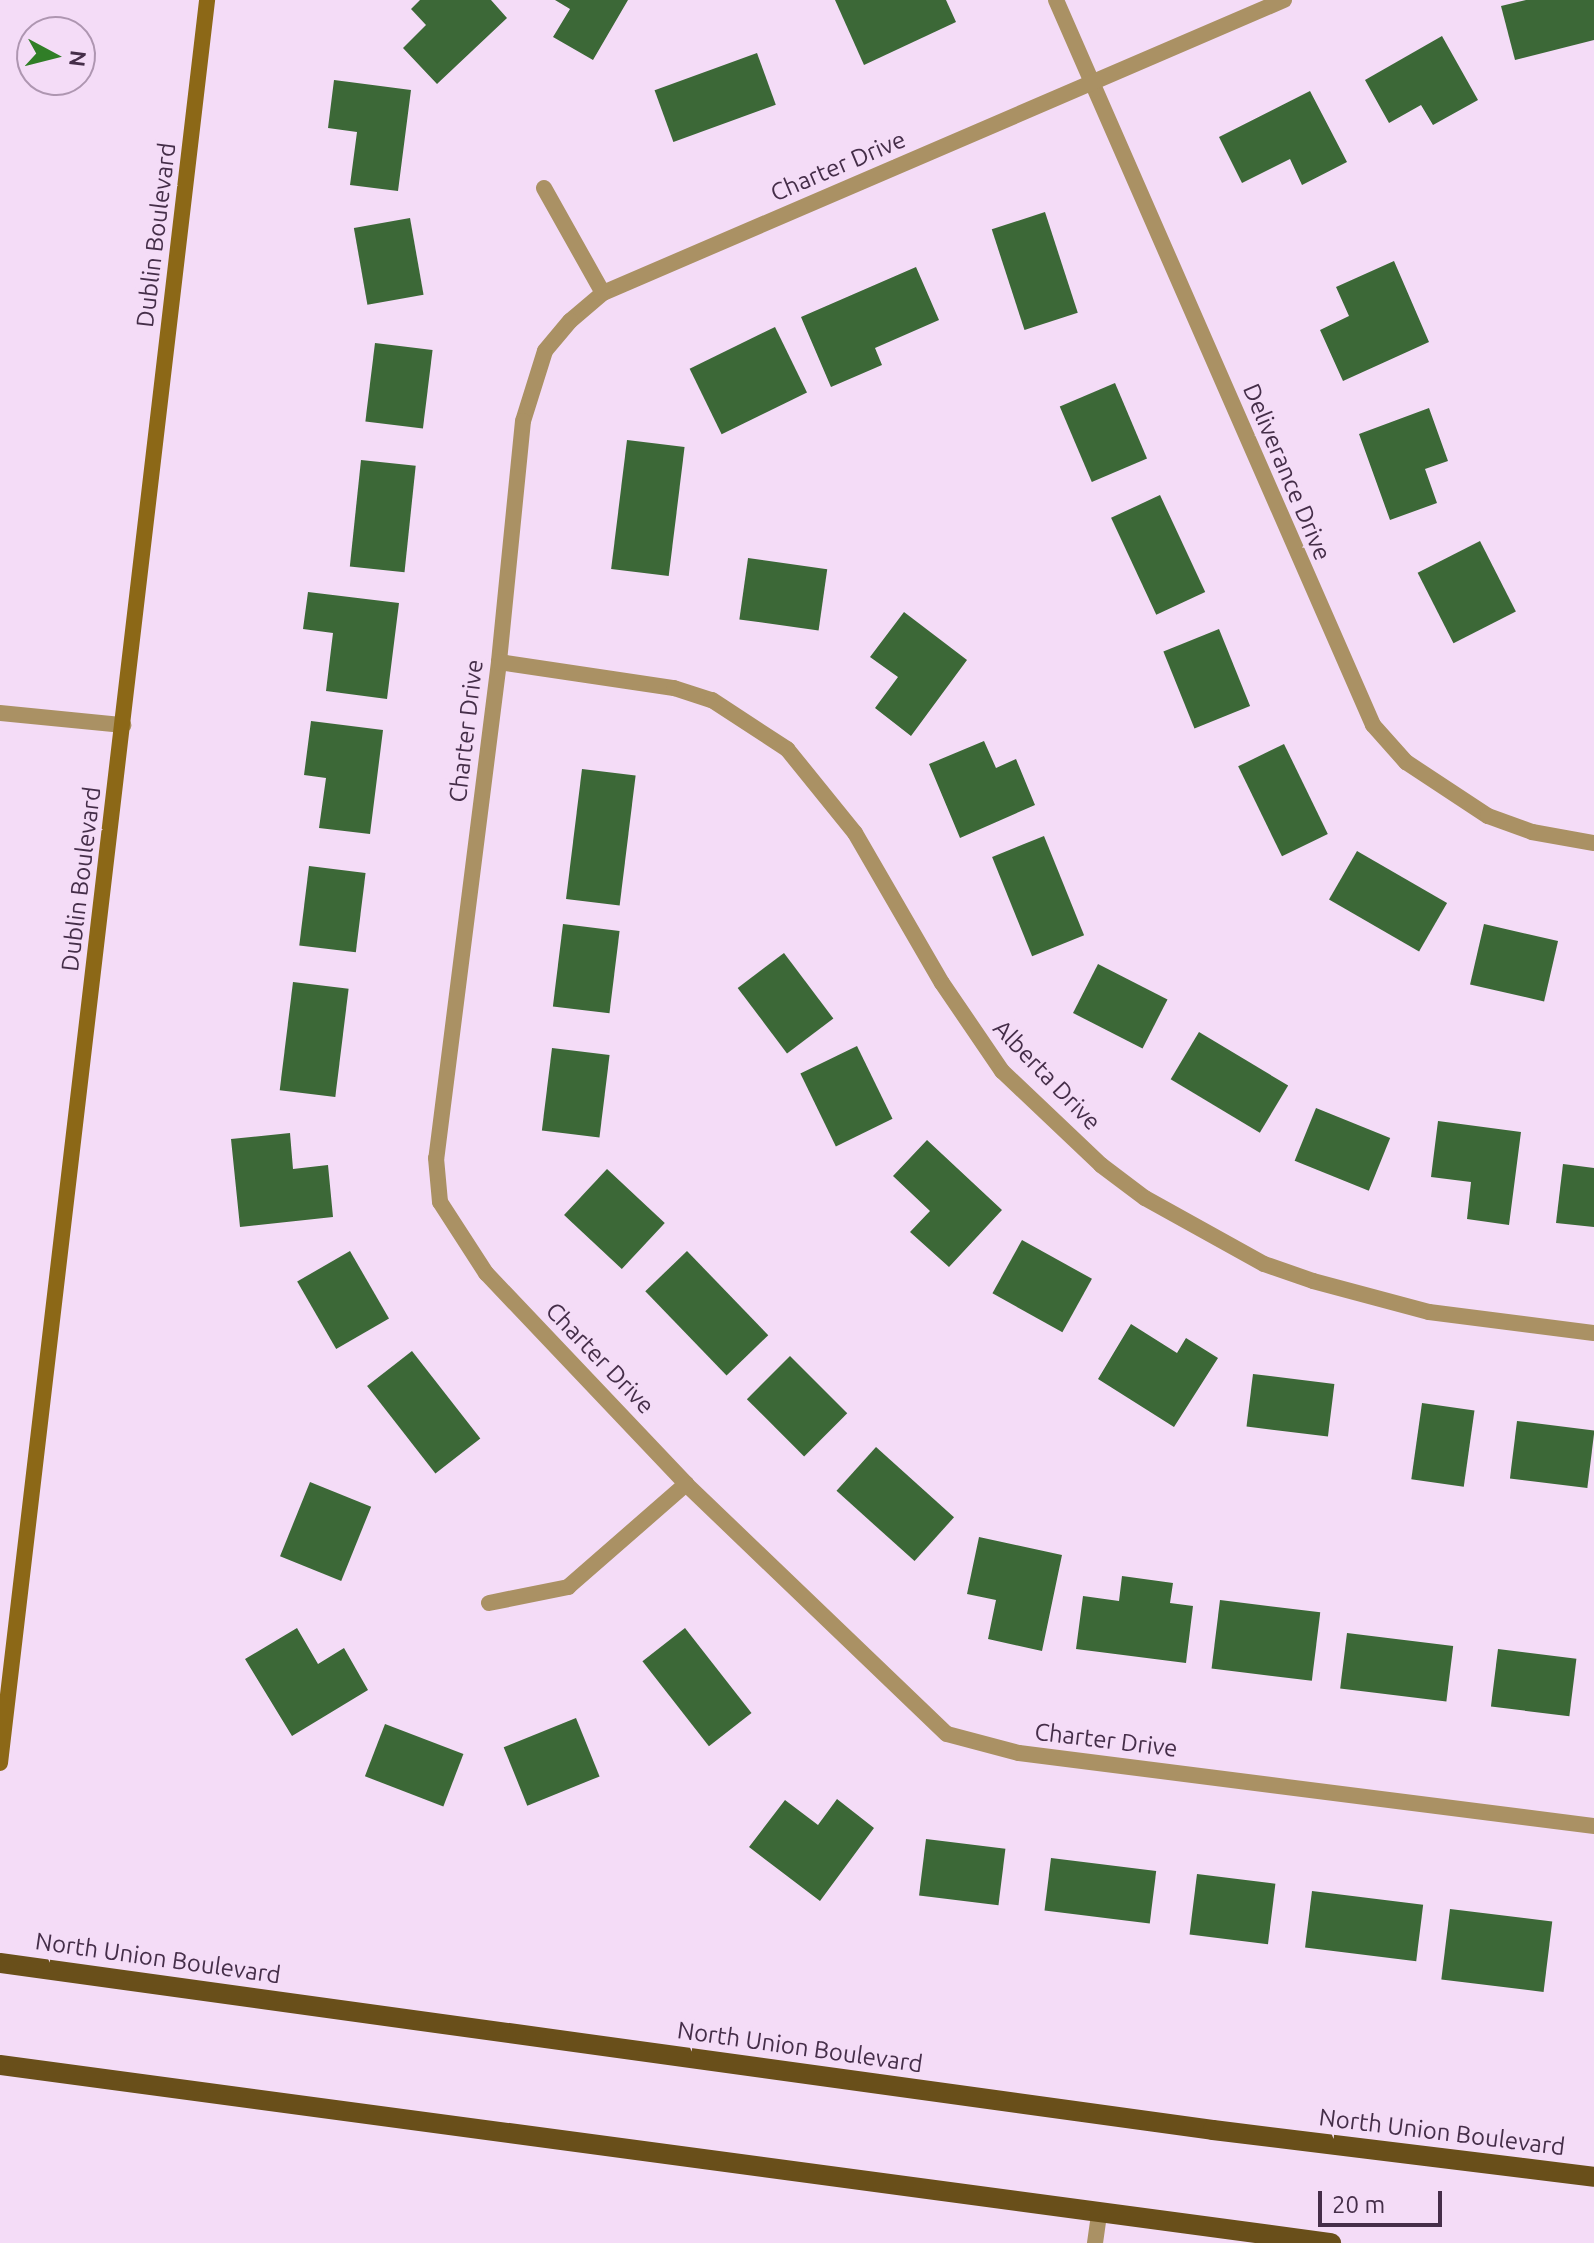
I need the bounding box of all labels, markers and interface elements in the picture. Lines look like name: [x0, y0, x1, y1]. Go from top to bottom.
north arrow: [16, 16, 96, 96]
text: N: [65, 49, 92, 68]
street label: Charter Drive: [766, 125, 910, 207]
street label: Dublin Boulevard: [130, 141, 182, 329]
street label: Deliverance Drive: [1237, 379, 1337, 565]
street label: Charter Drive: [443, 658, 489, 804]
street label: Dublin Boulevard: [55, 785, 107, 973]
street label: Alberta Drive: [987, 1014, 1107, 1136]
street label: Charter Drive: [540, 1296, 660, 1420]
street label: Charter Drive: [1033, 1717, 1179, 1763]
street label: North Union Boulevard: [33, 1927, 283, 1989]
street label: North Union Boulevard: [675, 2016, 925, 2078]
street label: North Union Boulevard: [1317, 2103, 1567, 2161]
scale bar: [1322, 2175, 1446, 2225]
text: 20 m: [1332, 2191, 1385, 2218]

